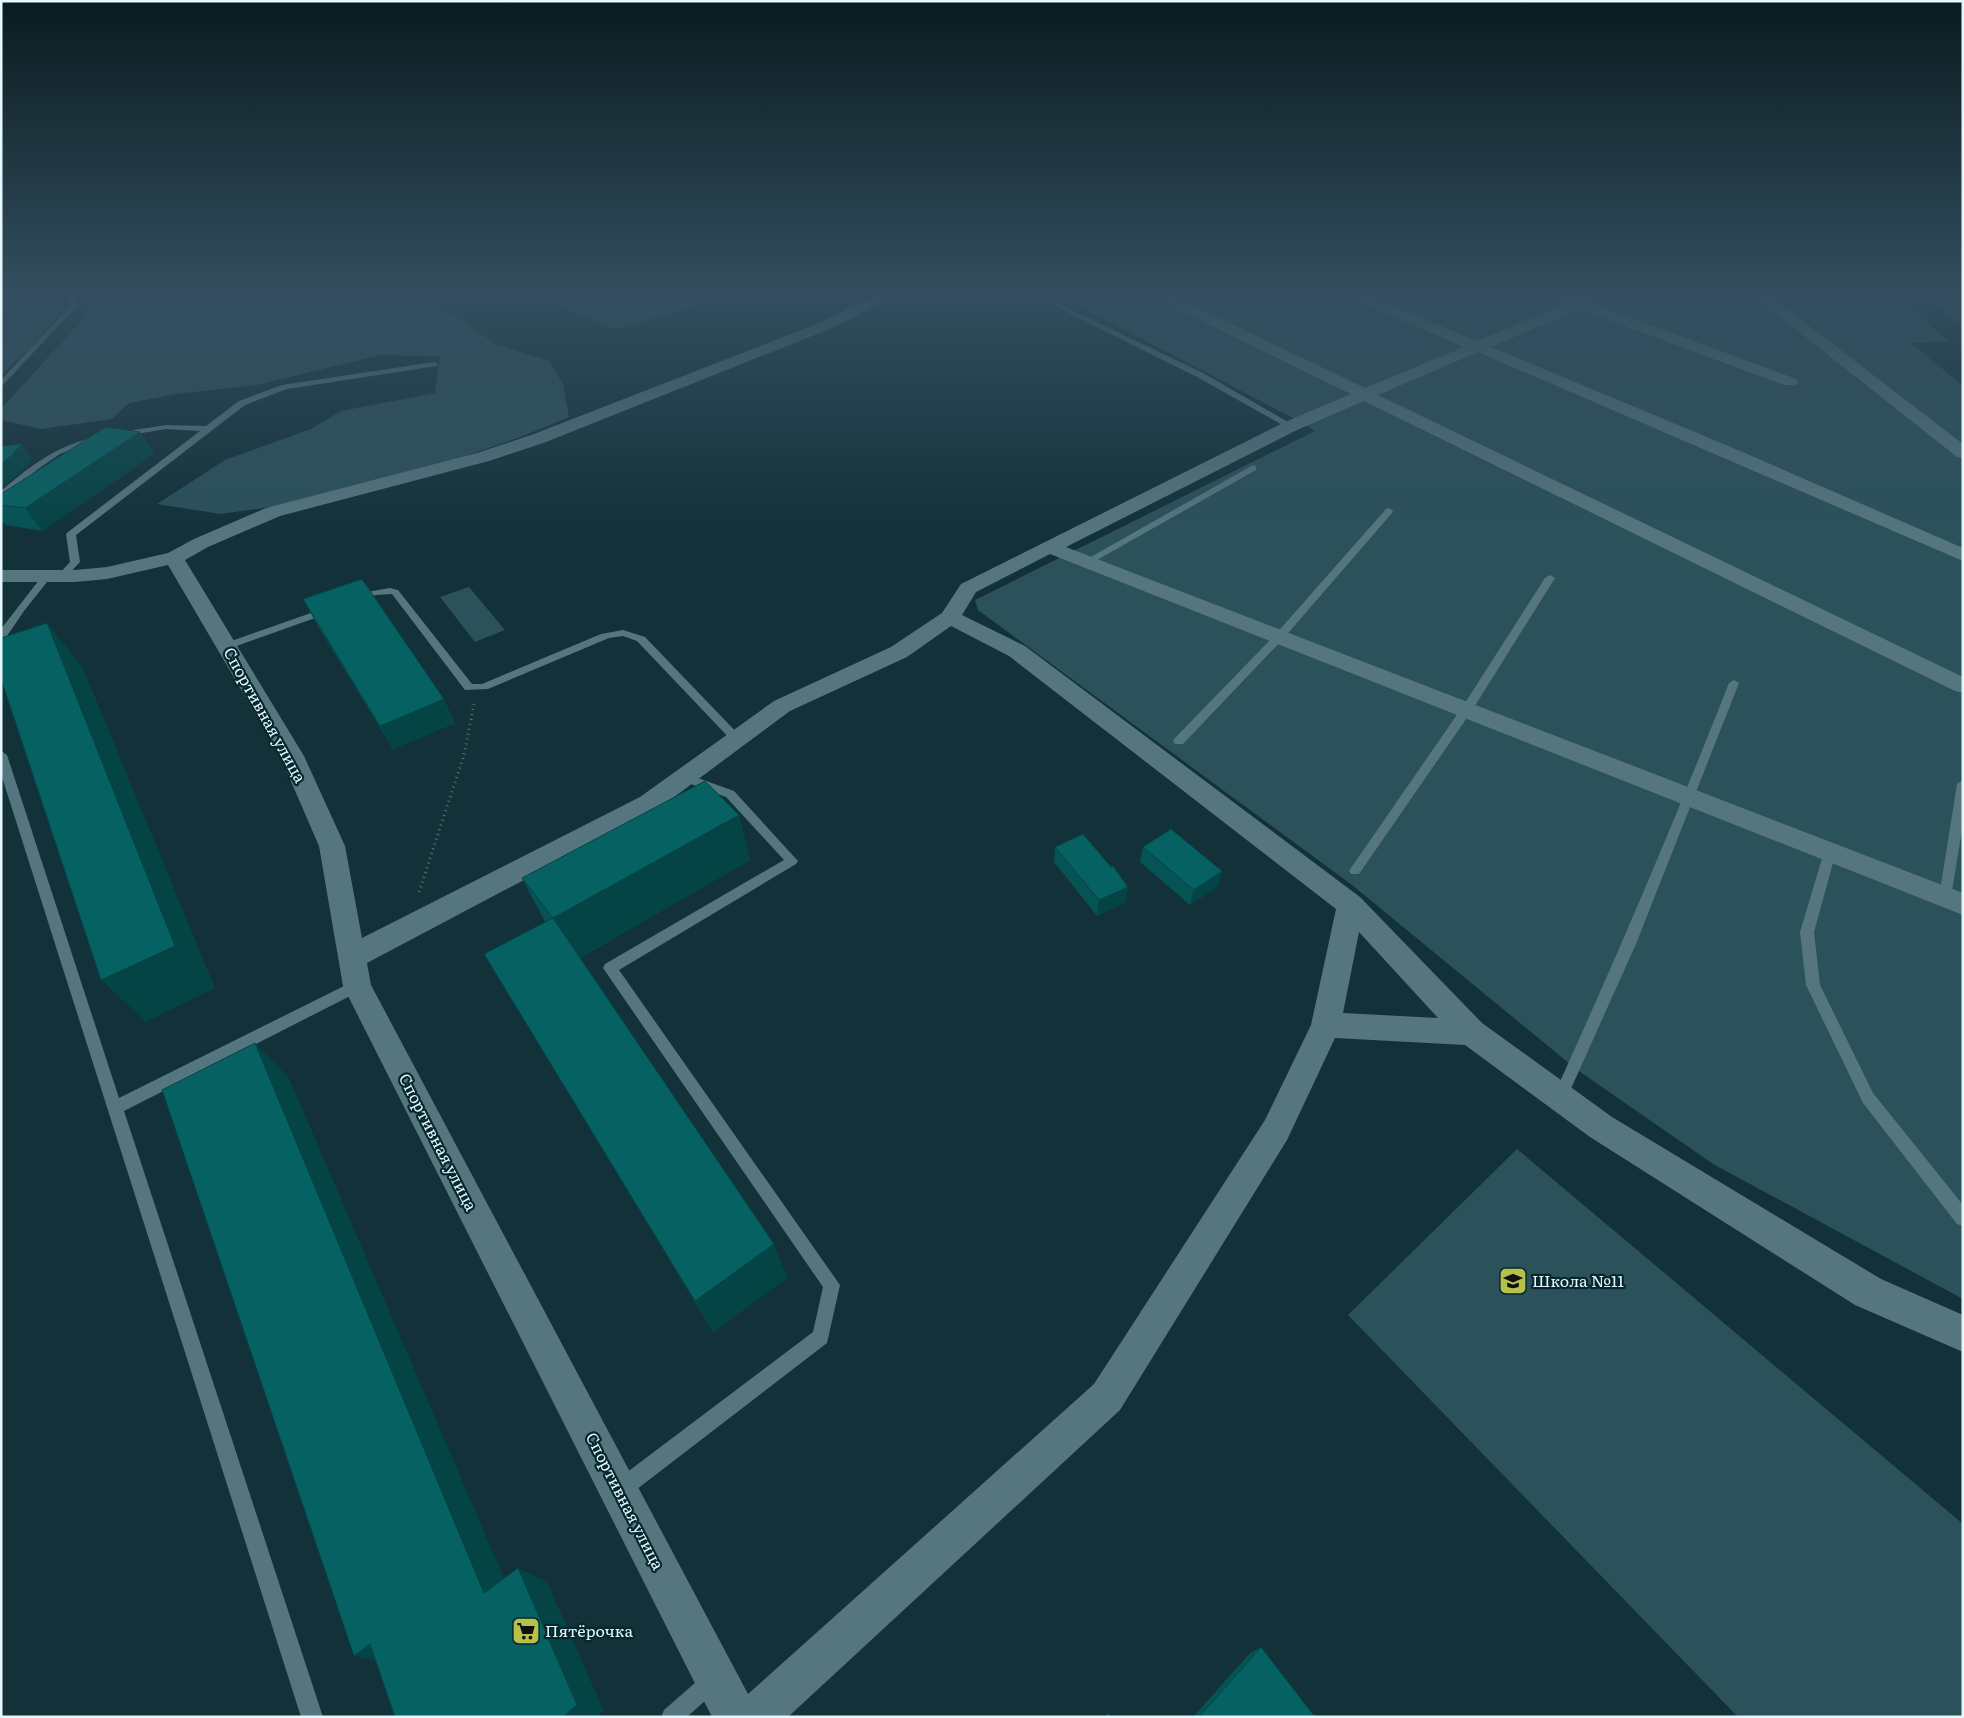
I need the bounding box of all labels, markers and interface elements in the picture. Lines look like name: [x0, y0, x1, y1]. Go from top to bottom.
street label: Спортивная улица: [219, 642, 313, 787]
street label: Спортивная улица: [394, 1069, 484, 1215]
school or university icon: Школа №11: [1498, 1266, 1528, 1296]
place label: Школа №11: [1532, 1268, 1625, 1292]
street label: Спортивная улица: [581, 1428, 671, 1574]
supermarket icon: Пятёрочка: [511, 1616, 541, 1646]
place label: Пятёрочка: [545, 1618, 633, 1642]

